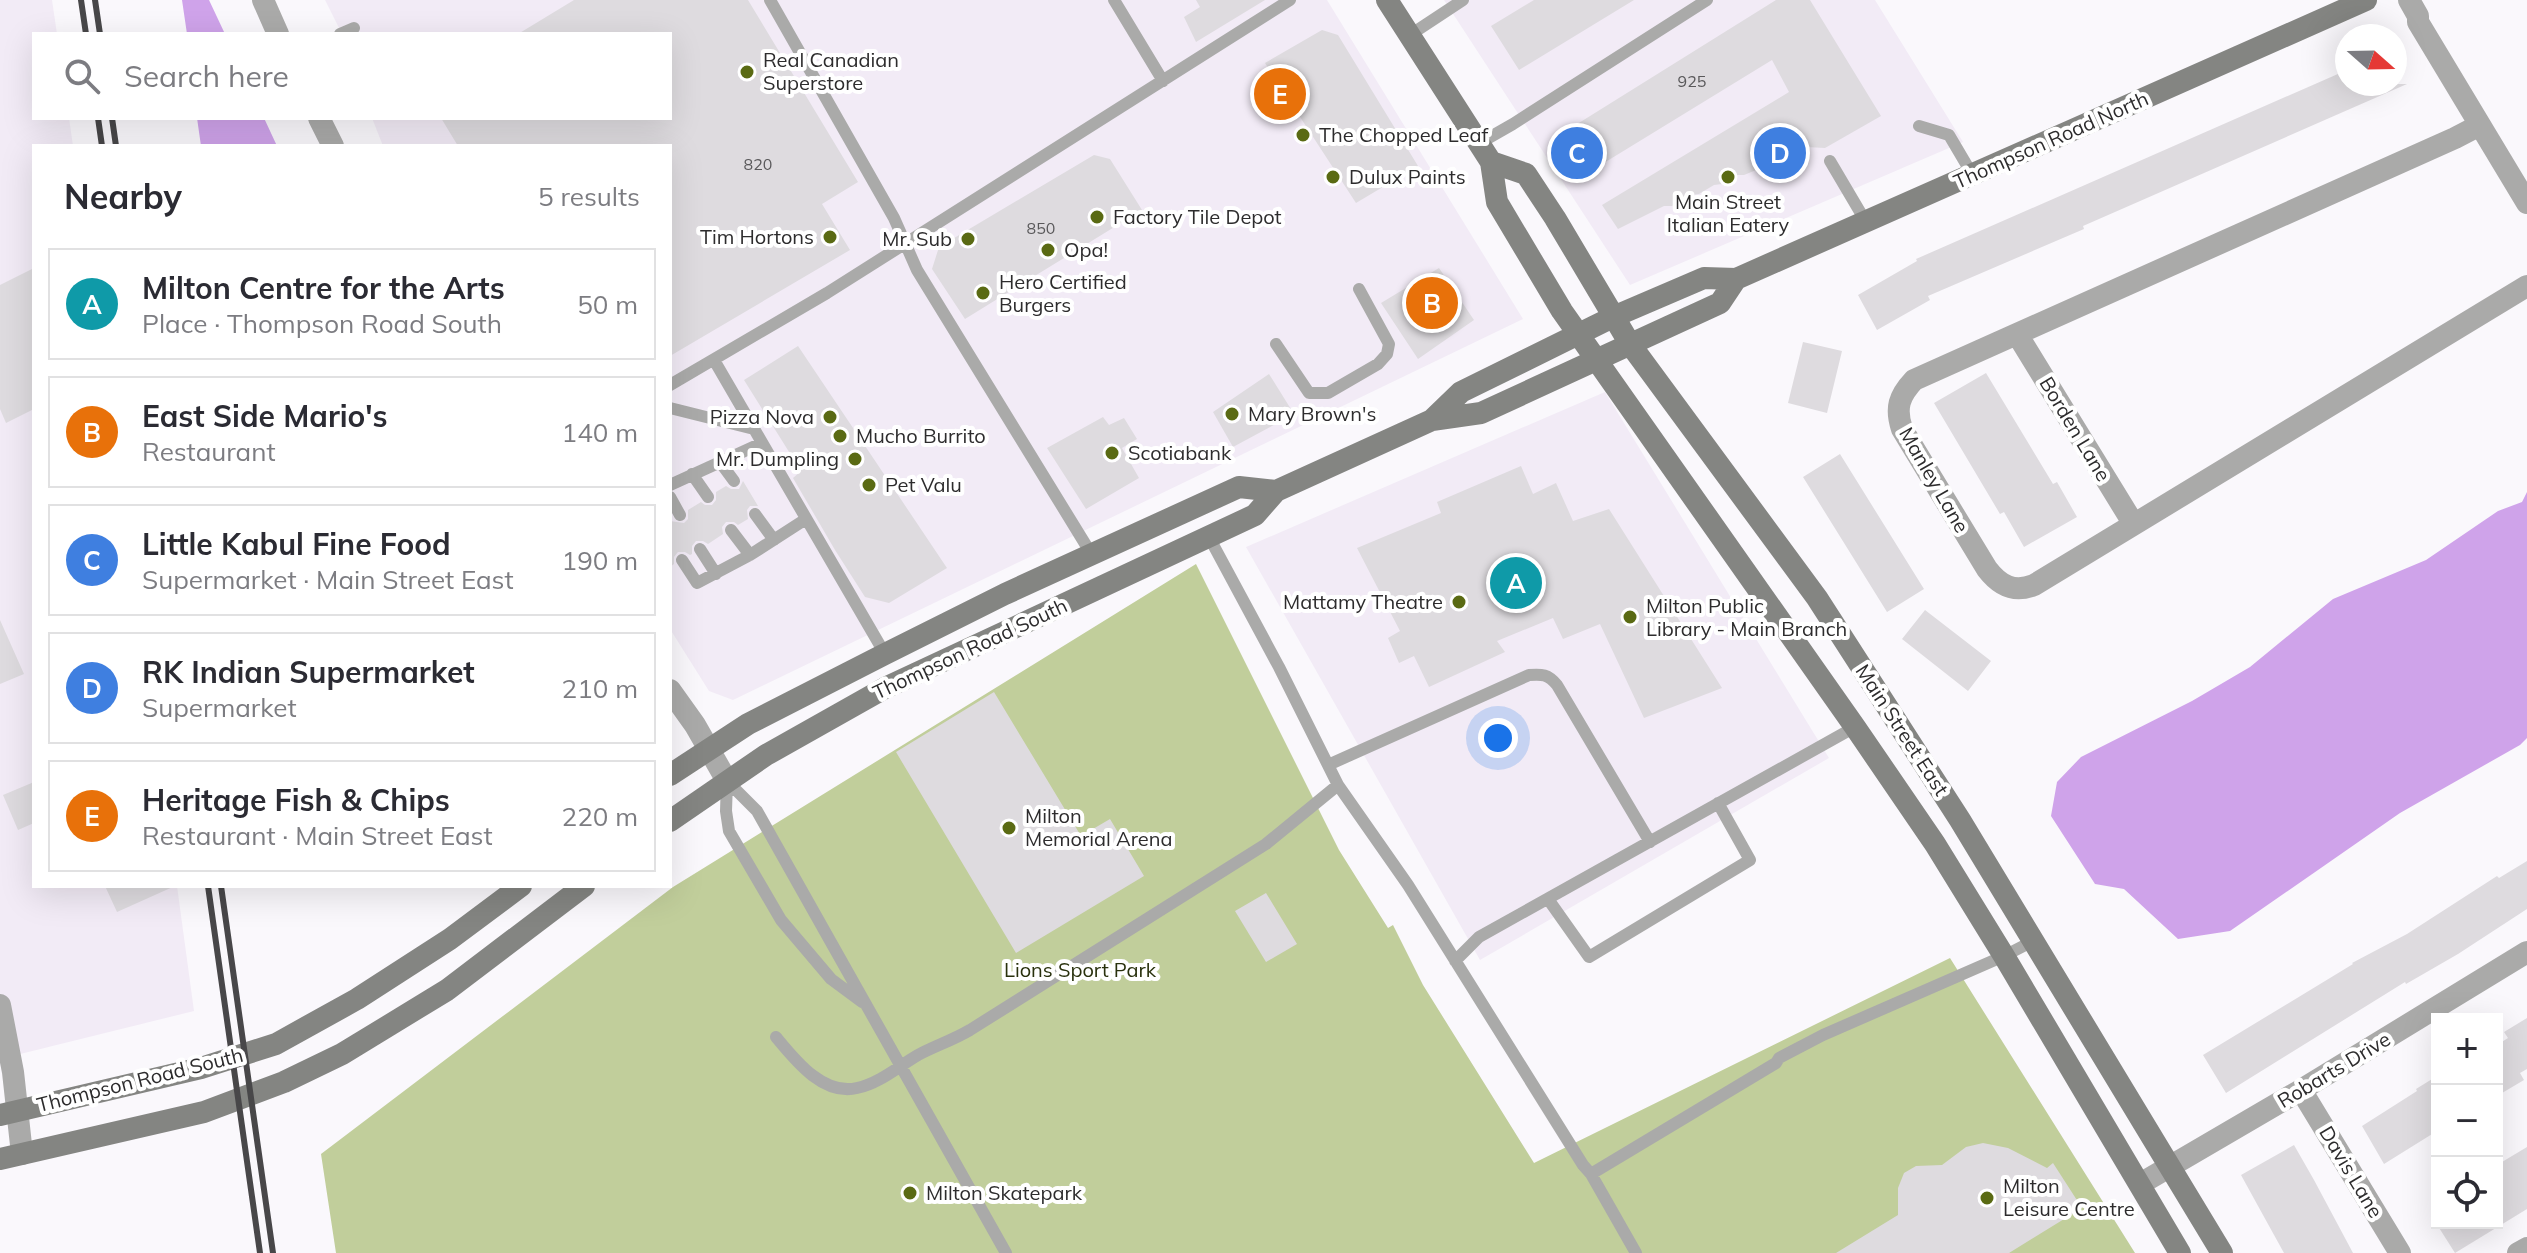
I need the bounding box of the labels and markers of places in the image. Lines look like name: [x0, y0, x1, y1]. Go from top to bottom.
place label: Real Canadian Superstore: [763, 47, 899, 95]
marker: Real Canadian Superstore: [738, 63, 756, 81]
pin: E: [1254, 64, 1306, 124]
place label: The Chopped Leaf: [1319, 122, 1488, 147]
pin: C: [1551, 123, 1603, 183]
pin: D: [1754, 123, 1806, 183]
marker: The Chopped Leaf: [1294, 126, 1312, 144]
place label: Dulux Paints: [1349, 164, 1466, 189]
marker: Dulux Paints: [1324, 168, 1342, 186]
marker: Main Street Italian Eatery: [1719, 168, 1737, 186]
place label: Main Street Italian Eatery: [1667, 189, 1790, 237]
place label: Factory Tile Depot: [1113, 204, 1282, 229]
marker: Factory Tile Depot: [1088, 208, 1106, 226]
place label: Tim Hortons: [700, 224, 814, 249]
place label: Mr. Sub: [882, 226, 952, 251]
marker: Tim Hortons: [821, 228, 839, 246]
marker: Mr. Sub: [959, 230, 977, 248]
place label: Opa!: [1064, 237, 1108, 262]
marker: Opa!: [1039, 241, 1057, 259]
place label: Hero Certified Burgers: [999, 269, 1127, 317]
pin: B: [1406, 273, 1458, 333]
marker: Hero Certified Burgers: [974, 284, 992, 302]
place label: Mary Brown's: [1248, 401, 1376, 426]
place label: Pizza Nova: [710, 404, 814, 429]
marker: Mary Brown's: [1223, 405, 1241, 423]
marker: Pizza Nova: [821, 408, 839, 426]
place label: Mucho Burrito: [856, 423, 986, 448]
marker: Mucho Burrito: [831, 427, 849, 445]
place label: Scotiabank: [1128, 440, 1232, 465]
marker: Scotiabank: [1103, 444, 1121, 462]
place label: Mr. Dumpling: [716, 446, 839, 471]
marker: Mr. Dumpling: [846, 450, 864, 468]
place label: Pet Valu: [885, 472, 962, 497]
marker: Pet Valu: [860, 476, 878, 494]
pin: A: [1490, 553, 1542, 613]
place label: Mattamy Theatre: [1283, 589, 1443, 614]
marker: Mattamy Theatre: [1450, 593, 1468, 611]
place label: Milton Public Library - Main Branch: [1646, 593, 1847, 641]
marker: Milton Public Library - Main Branch: [1621, 608, 1639, 626]
place label: Milton Memorial Arena: [1025, 803, 1172, 851]
marker: Milton Memorial Arena: [1000, 819, 1018, 837]
place label: Milton Leisure Centre: [2003, 1173, 2135, 1221]
place label: Milton Skatepark: [926, 1180, 1083, 1205]
marker: Milton Skatepark: [901, 1184, 919, 1202]
marker: Milton Leisure Centre: [1978, 1189, 1996, 1207]

